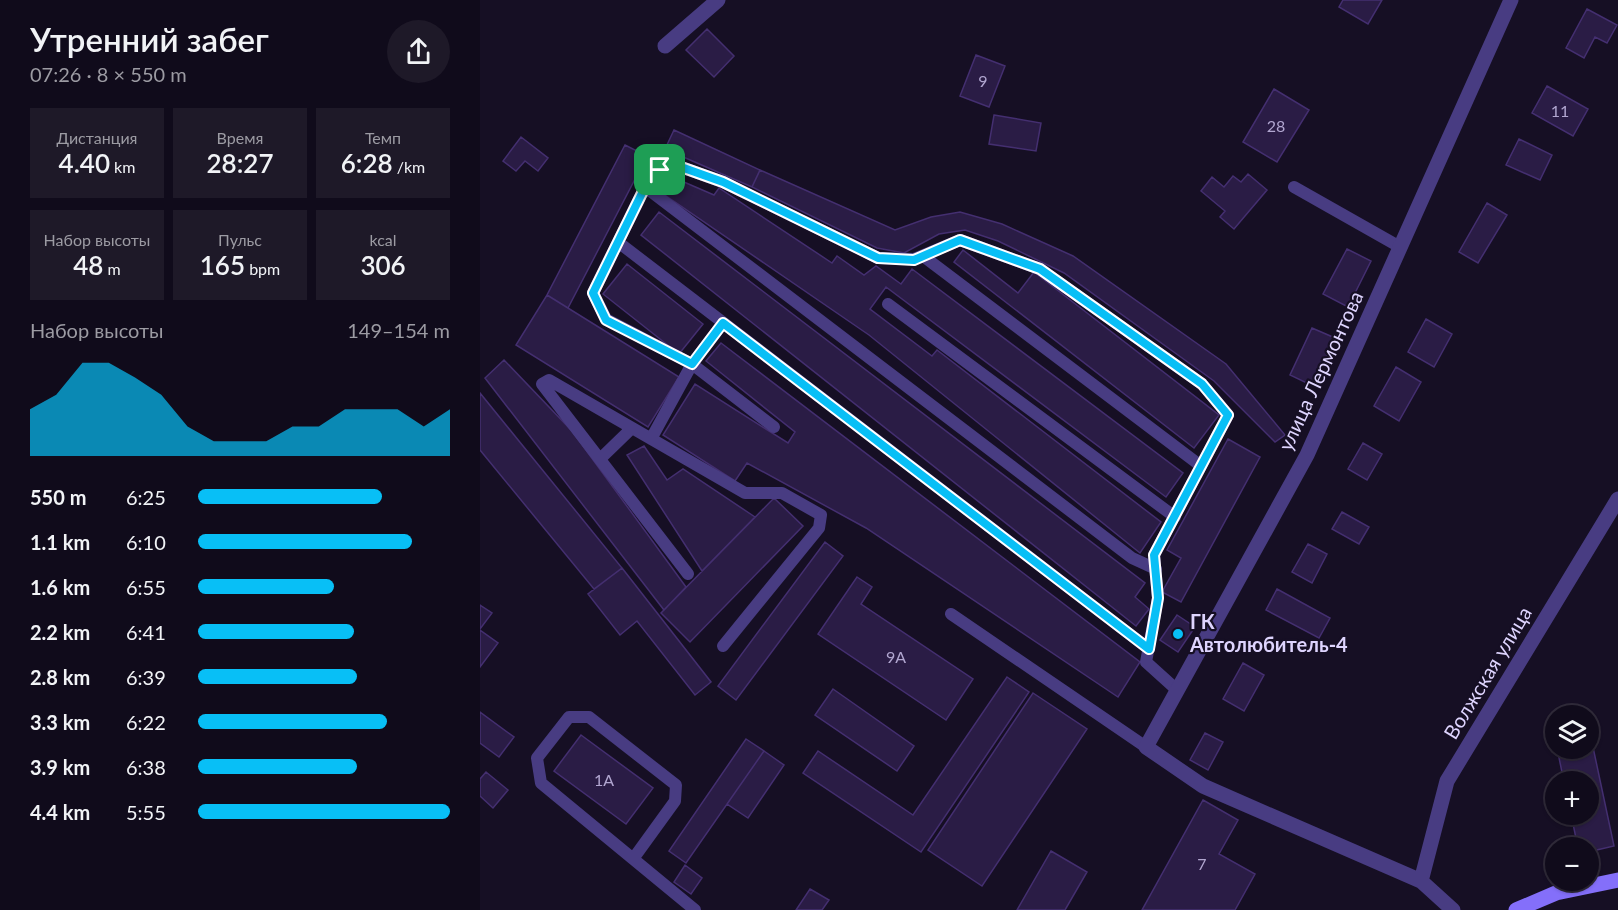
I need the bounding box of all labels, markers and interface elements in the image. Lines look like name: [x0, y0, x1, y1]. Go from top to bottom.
text: Утренний забег: [30, 19, 269, 59]
button: share: [387, 20, 450, 83]
text: 07:26 · 8 × 550 m: [30, 62, 187, 86]
house number: 9: [978, 71, 988, 90]
house number: 11: [1551, 101, 1569, 120]
house number: 28: [1267, 116, 1285, 135]
text: Дистанция: [56, 128, 138, 147]
text: Время: [217, 128, 263, 147]
text: Темп: [365, 128, 401, 147]
pin: [634, 144, 685, 195]
text: 4.40: [59, 147, 110, 179]
text: 28:27: [207, 147, 273, 179]
text: 6:28: [341, 147, 393, 179]
icon: arrive: [643, 153, 676, 186]
text: km: [110, 157, 135, 176]
text: /km: [393, 157, 425, 176]
text: Набор высоты: [44, 230, 150, 249]
text: Пульс: [218, 230, 262, 249]
text: kcal: [369, 230, 397, 249]
text: 48: [73, 249, 103, 281]
text: 165: [200, 249, 245, 281]
text: 306: [360, 249, 406, 281]
text: m: [103, 259, 121, 278]
text: bpm: [245, 259, 280, 278]
street label: улица Лермонтова: [1273, 287, 1368, 454]
text: Набор высоты: [30, 318, 163, 342]
text: 149–154 m: [347, 318, 450, 342]
text: 550 m: [30, 485, 86, 509]
text: 6:25: [126, 485, 166, 509]
text: 1.1 km: [30, 530, 90, 554]
text: 6:10: [126, 530, 166, 554]
text: 1.6 km: [30, 575, 90, 599]
text: 6:55: [126, 575, 166, 599]
street label: Волжская улица: [1438, 602, 1536, 743]
place label: ГК Автолюбитель-4: [1189, 609, 1348, 656]
text: 2.2 km: [30, 620, 90, 644]
text: 6:41: [126, 620, 166, 644]
marker: ГК Автолюбитель-4: [1171, 627, 1185, 641]
house number: 9А: [886, 647, 906, 666]
text: 2.8 km: [30, 665, 90, 689]
text: 6:39: [126, 665, 166, 689]
map controls: [1545, 705, 1599, 891]
button: layers: [1545, 705, 1599, 759]
text: 3.3 km: [30, 710, 90, 734]
text: 6:22: [126, 710, 166, 734]
text: 3.9 km: [30, 755, 90, 779]
text: 6:38: [126, 755, 166, 779]
house number: 1А: [594, 770, 614, 789]
button: +: [1545, 771, 1599, 825]
text: 4.4 km: [30, 800, 90, 824]
text: 5:55: [126, 800, 166, 824]
button: −: [1545, 837, 1599, 891]
house number: 7: [1197, 854, 1207, 873]

